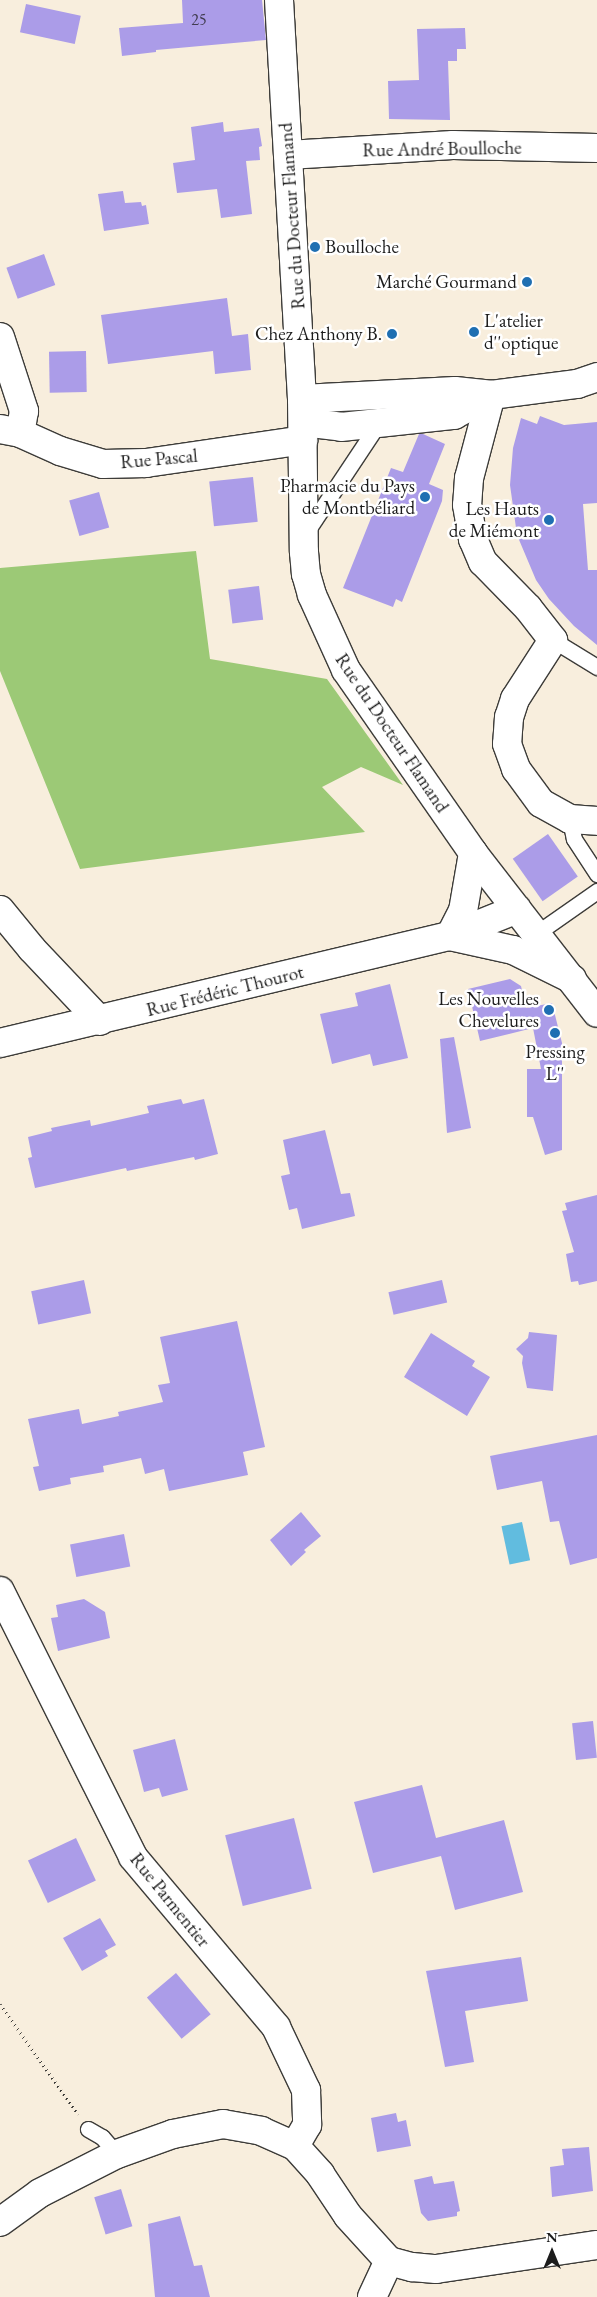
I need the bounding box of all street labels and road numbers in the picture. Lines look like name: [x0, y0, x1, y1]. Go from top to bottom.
street label: Rue du Docteur Flamand: [274, 122, 310, 310]
street label: Rue André Boulloche: [362, 136, 522, 162]
street label: Rue Pascal: [119, 444, 199, 474]
street label: Rue du Docteur Flamand: [330, 649, 454, 817]
street label: Rue Frédéric Thourot: [144, 960, 306, 1022]
street label: Rue Parmentier: [125, 1848, 215, 1952]

